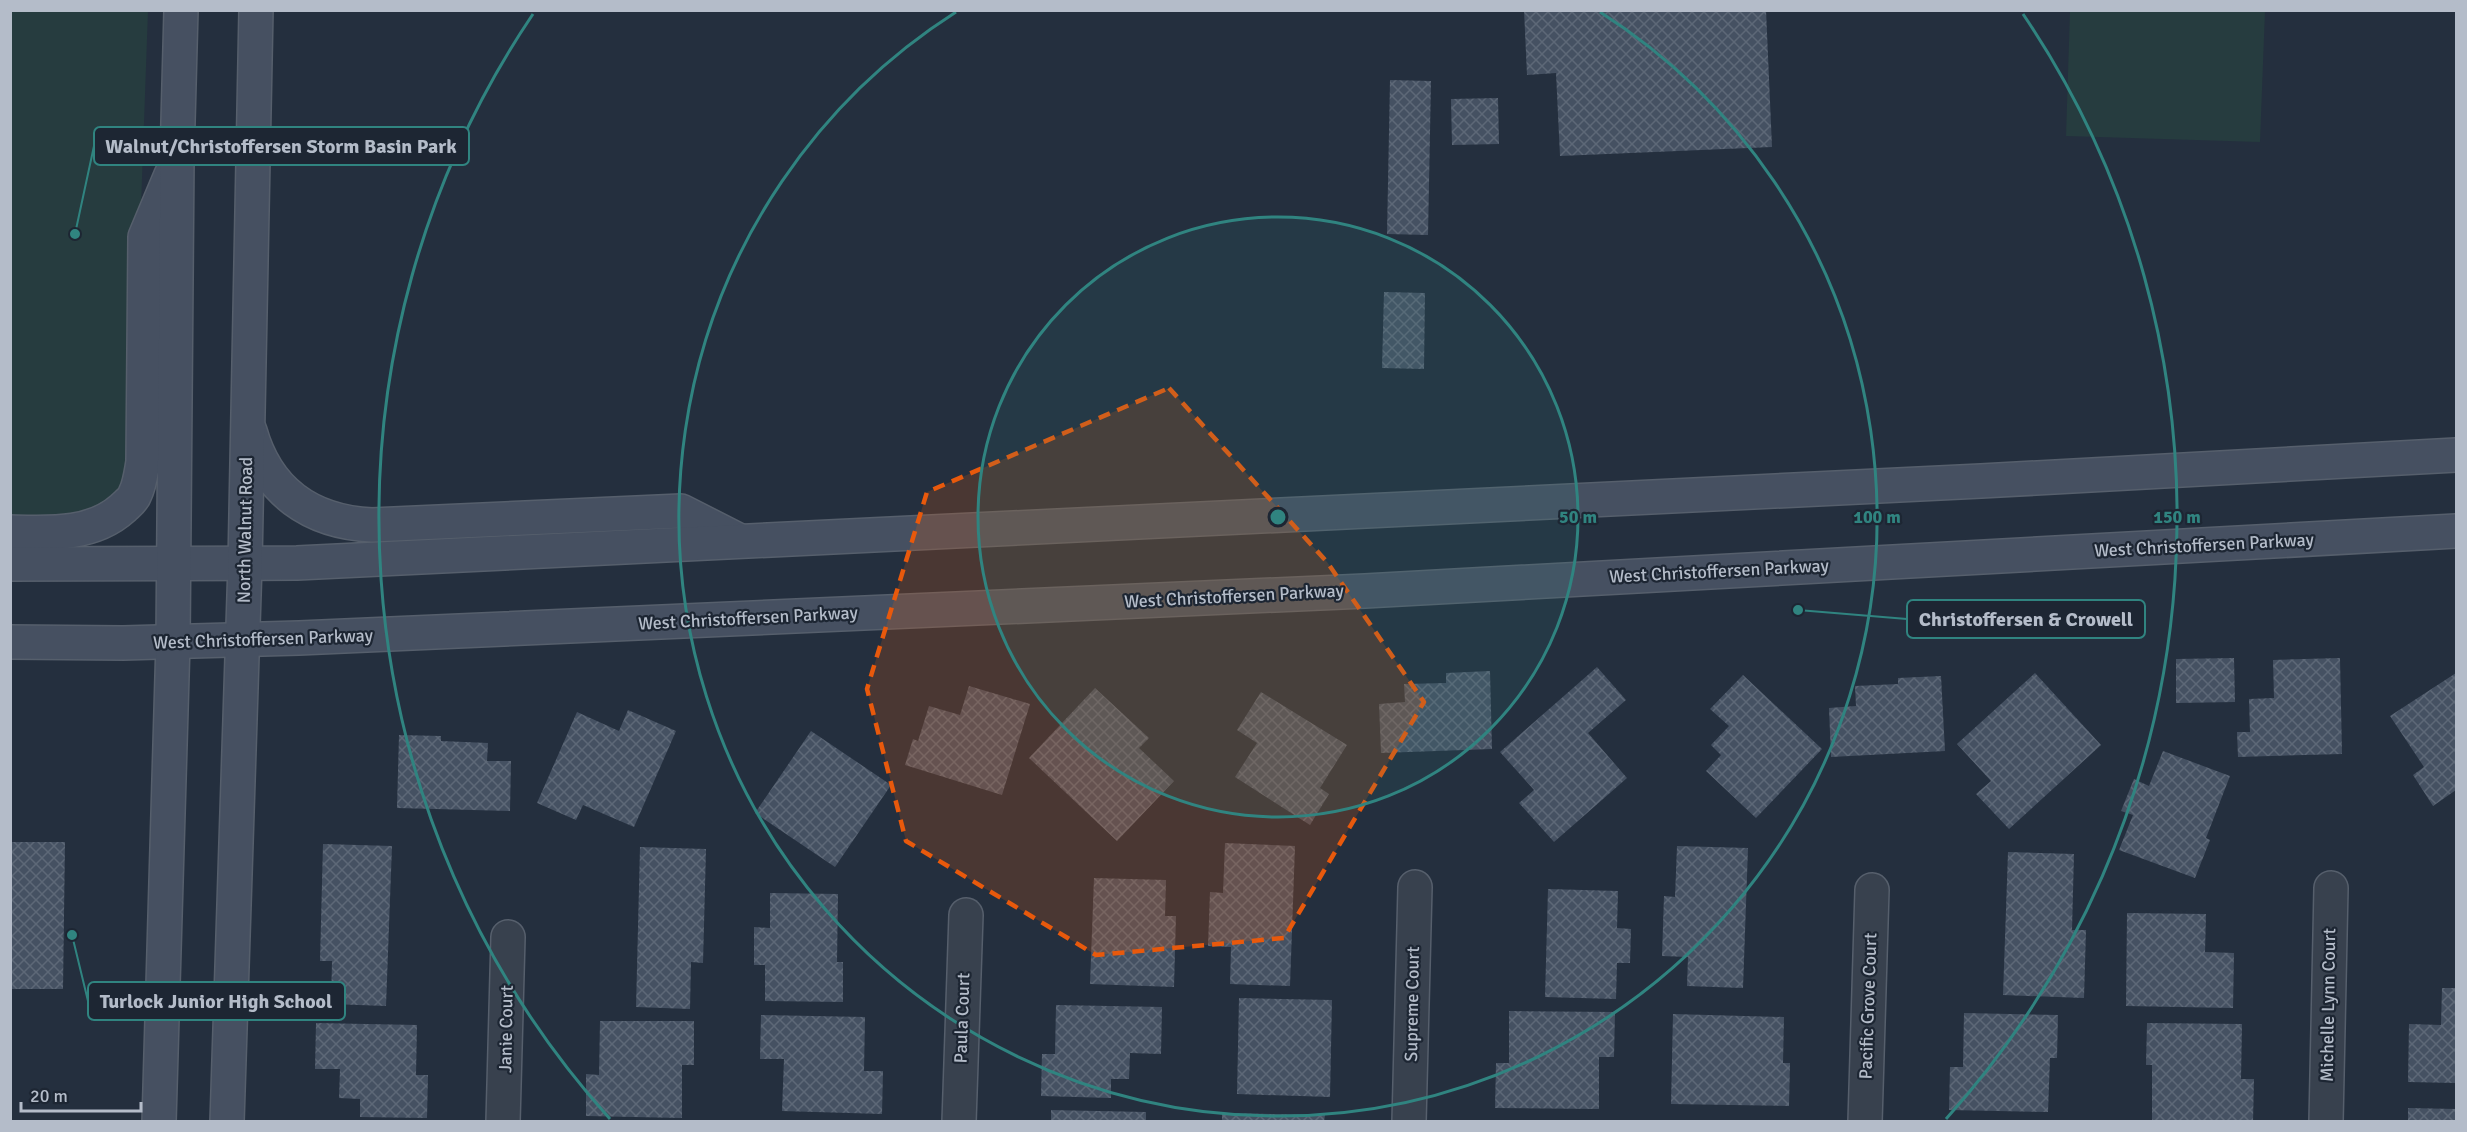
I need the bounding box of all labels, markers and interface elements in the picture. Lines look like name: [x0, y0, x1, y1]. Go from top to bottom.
callout: Walnut/Christoffersen Storm Basin Park: [94, 127, 469, 165]
text: Walnut/Christoffersen Storm Basin Park: [105, 134, 457, 159]
street label: North Walnut Road: [233, 457, 257, 603]
text: 50 m: [1559, 506, 1597, 528]
text: 100 m: [1853, 506, 1901, 528]
text: 150 m: [2153, 506, 2201, 528]
centre of rings: [1268, 507, 1288, 527]
street label: West Christoffersen Parkway: [2094, 528, 2315, 562]
street label: West Christoffersen Parkway: [1609, 554, 1830, 588]
street label: West Christoffersen Parkway: [1124, 579, 1345, 613]
callout: Christoffersen & Crowell: [1907, 600, 2145, 638]
street label: West Christoffersen Parkway: [638, 601, 859, 635]
text: Christoffersen & Crowell: [1919, 607, 2133, 632]
street label: West Christoffersen Parkway: [153, 624, 374, 654]
street label: Michelle Lynn Court: [2316, 928, 2340, 1082]
street label: Pacific Grove Court: [1854, 932, 1882, 1080]
street label: Supreme Court: [1400, 946, 1424, 1062]
street label: Paula Court: [949, 972, 975, 1064]
callout: Turlock Junior High School: [88, 982, 345, 1020]
street label: Janie Court: [494, 985, 518, 1073]
text: Turlock Junior High School: [100, 989, 332, 1014]
scale bar: [21, 1075, 141, 1113]
text: 20 m: [30, 1085, 68, 1107]

